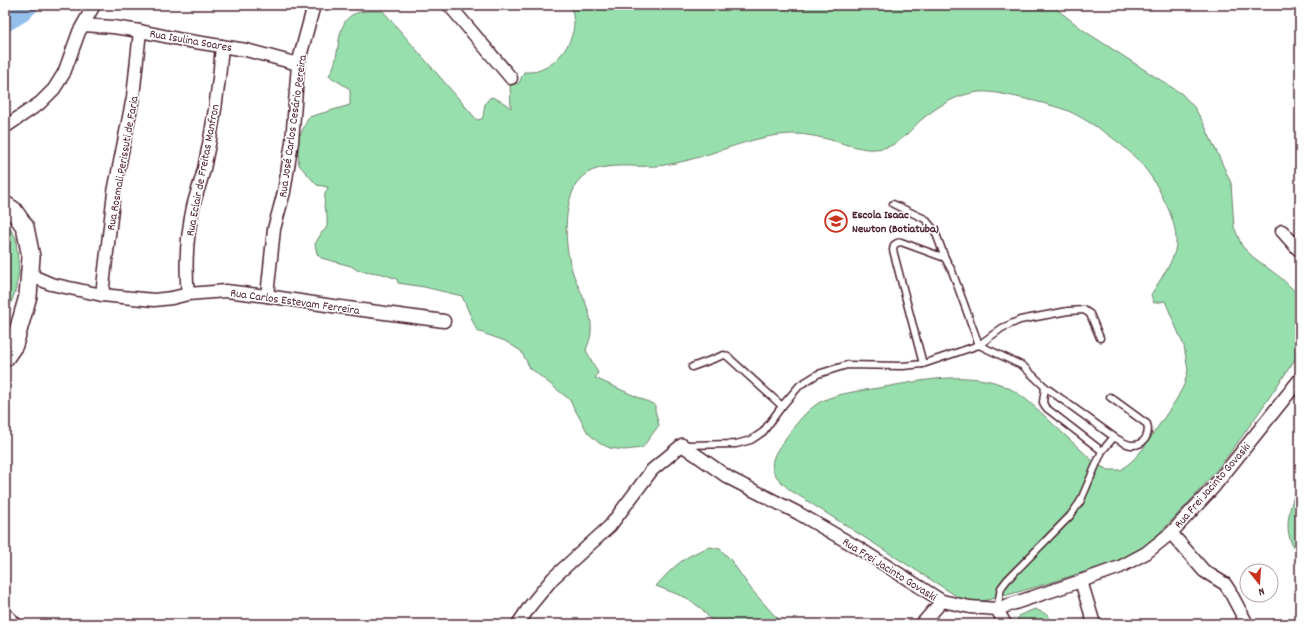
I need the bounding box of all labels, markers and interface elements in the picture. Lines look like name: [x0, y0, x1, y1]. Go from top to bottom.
street label: Rua Isulina Soares: [148, 26, 233, 57]
street label: Rua José Carlos Cesário Pereira: [275, 53, 312, 199]
street label: Rua Rosmali Perissuti de Faria: [103, 94, 144, 232]
street label: Rua Eclair de Freitas Manfron: [182, 102, 225, 238]
place label: Escola Isaac Newton (Botiatuba): [852, 207, 939, 238]
school or university icon: Escola Isaac Newton (Botiatuba): [823, 208, 849, 234]
street label: Rua Carlos Estevam Ferreira: [229, 285, 361, 320]
street label: Rua Frei Jacinto Govaski: [1171, 439, 1255, 533]
street label: Rua Frei Jacinto Govaski: [839, 534, 940, 606]
north arrow: [1239, 563, 1279, 603]
text: N: [1256, 582, 1266, 599]

